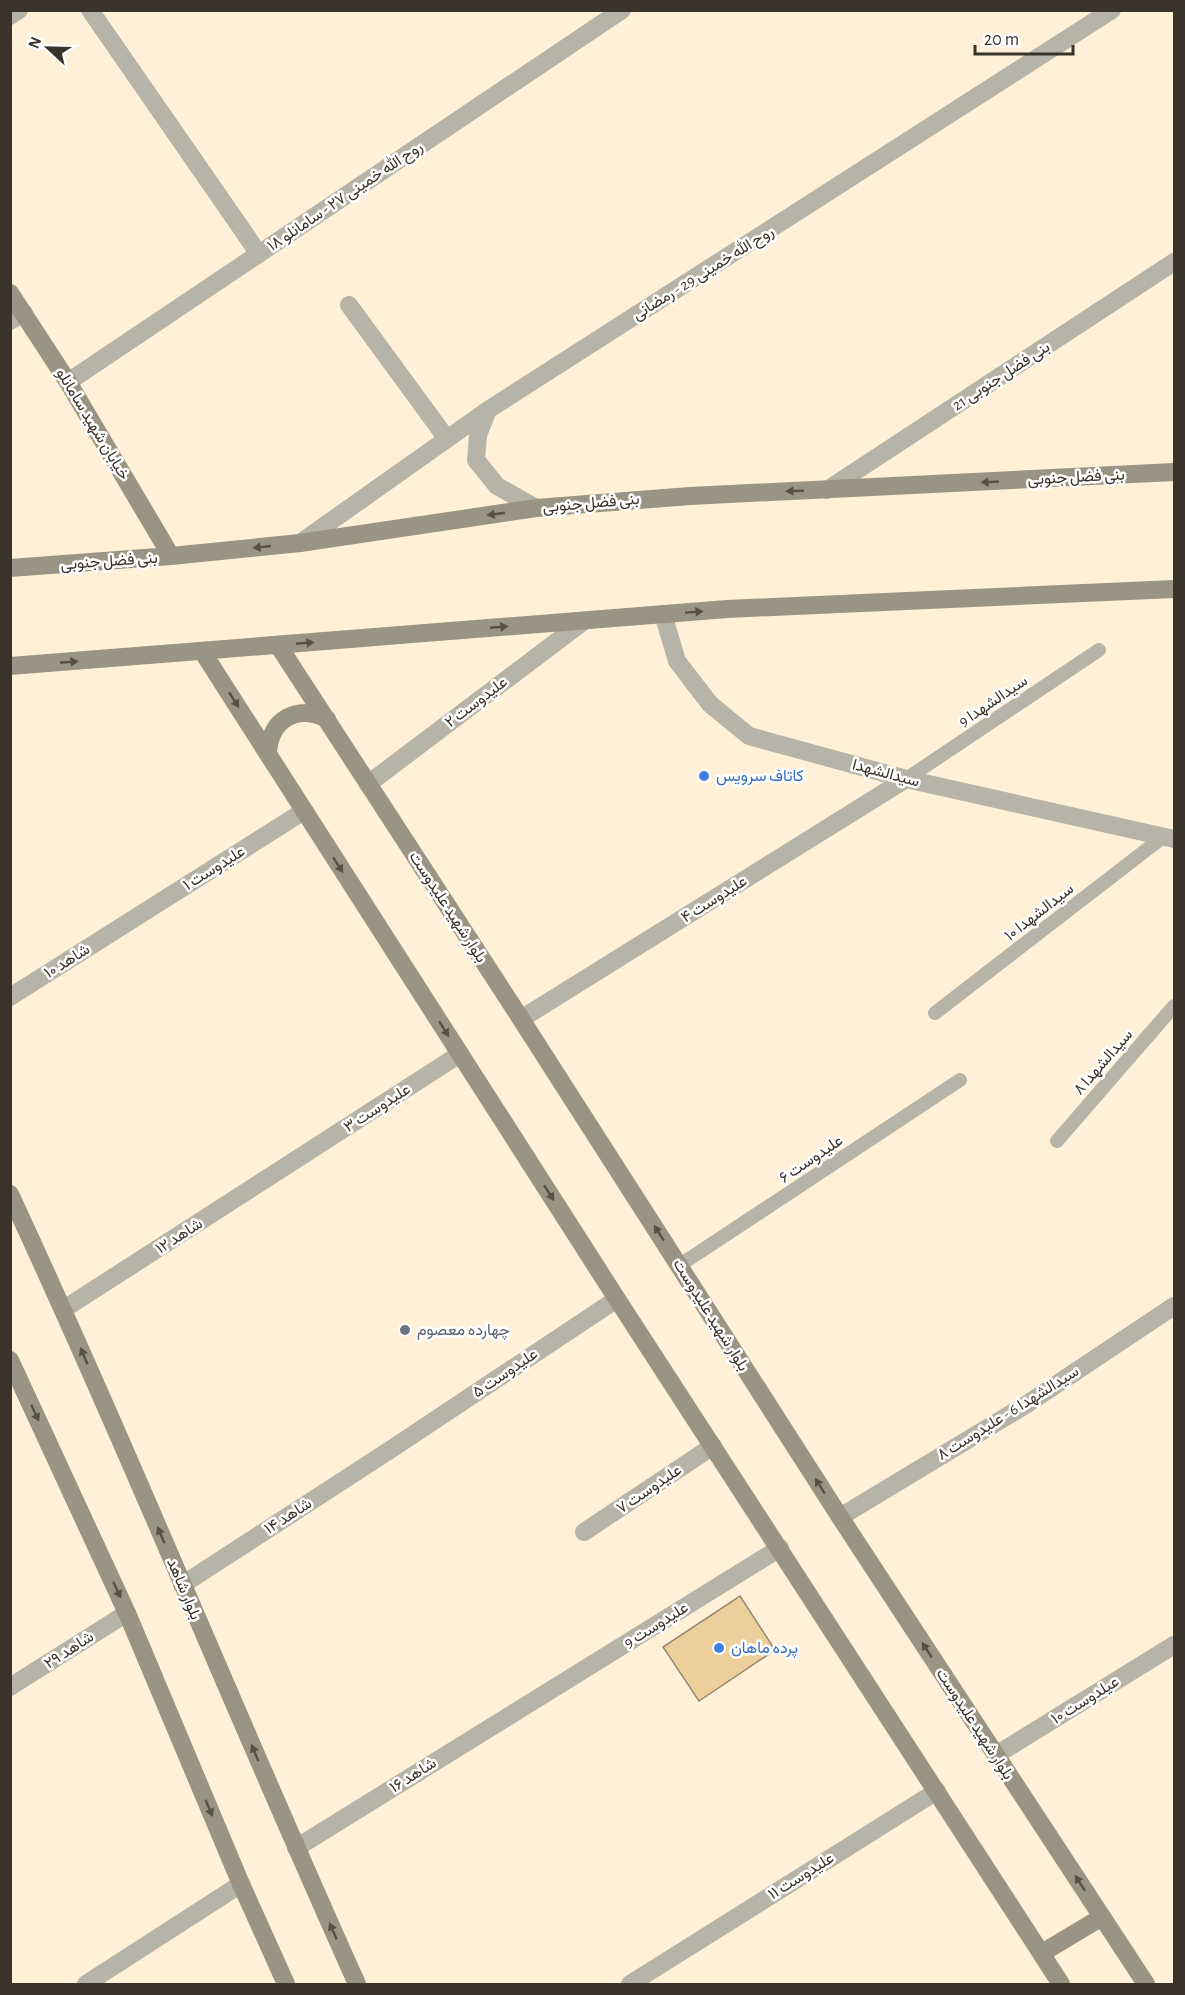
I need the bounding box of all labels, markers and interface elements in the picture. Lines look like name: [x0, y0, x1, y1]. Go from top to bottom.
north arrow: [18, 18, 78, 78]
scale bar: [975, 18, 1072, 56]
text: 20 m: [984, 31, 1019, 49]
text: N: [26, 35, 45, 51]
street label: روح الله خمینی ۲۷ - سامانلو ۱۸: [263, 136, 427, 256]
street label: روح الله خمینی 29 - رمضانی: [628, 221, 778, 326]
street label: بنی فضل جنوبی 21: [949, 339, 1054, 415]
street label: خیابان شهید سامانلو: [52, 365, 133, 484]
street label: بنی فضل جنوبی: [1027, 466, 1125, 490]
one-way arrow: [981, 477, 1000, 486]
one-way arrow: [786, 487, 805, 496]
street label: بنی فضل جنوبی: [542, 491, 640, 517]
one-way arrow: [487, 509, 506, 518]
one-way arrow: [252, 542, 271, 551]
street label: بنی فضل جنوبی: [60, 550, 158, 574]
one-way arrow: [684, 607, 703, 617]
one-way arrow: [490, 623, 509, 632]
one-way arrow: [296, 638, 315, 648]
one-way arrow: [59, 657, 78, 666]
street label: سیدالشهدا 9: [956, 672, 1031, 731]
street label: علیدوست ۲: [442, 674, 511, 732]
one-way arrow: [228, 692, 239, 708]
street label: سیدالشهدا: [850, 756, 921, 792]
place label: کاتاف سرویس: [716, 768, 804, 786]
marker: کاتاف سرویس: [697, 769, 711, 783]
street label: علیدوست ۱: [180, 843, 249, 895]
street label: بلوار شهید علیدوست: [405, 849, 490, 966]
one-way arrow: [333, 856, 344, 873]
street label: علیدوست ۴: [678, 873, 751, 927]
street label: سیدالشهدا ۱۰: [1001, 880, 1078, 945]
street label: شاهد ۱۰: [41, 941, 93, 981]
one-way arrow: [438, 1020, 450, 1036]
street label: سیدالشهدا ۸: [1070, 1026, 1137, 1099]
street label: علیدوست ۳: [341, 1081, 414, 1137]
street label: علیدوست ۶: [776, 1132, 847, 1188]
one-way arrow: [544, 1184, 555, 1201]
street label: شاهد ۱۲: [153, 1215, 205, 1257]
one-way arrow: [654, 1225, 665, 1241]
street label: بلوار شهید علیدوست: [668, 1256, 752, 1375]
place label: چهارده معصوم: [417, 1322, 510, 1341]
marker: چهارده معصوم: [398, 1323, 412, 1337]
street label: علیدوست ۵: [470, 1346, 541, 1402]
one-way arrow: [79, 1347, 88, 1365]
street label: سیدالشهدا 6 - علیدوست ۸: [934, 1363, 1083, 1465]
one-way arrow: [30, 1405, 40, 1423]
street label: علیدوست ۷: [614, 1462, 685, 1518]
one-way arrow: [815, 1478, 826, 1494]
street label: شاهد ۱۴: [261, 1495, 315, 1537]
one-way arrow: [156, 1526, 165, 1544]
street label: بلوار شاهد: [162, 1556, 204, 1623]
one-way arrow: [112, 1582, 121, 1599]
street label: علیدوست 9: [621, 1599, 692, 1653]
street label: شاهد ۲۹: [42, 1628, 96, 1672]
place label: پرده ماهان: [731, 1640, 798, 1659]
marker: پرده ماهان: [712, 1641, 726, 1655]
one-way arrow: [921, 1641, 932, 1658]
street label: بلوار شهید علیدوست: [932, 1666, 1017, 1783]
street label: عیلدوست ۱۰: [1048, 1673, 1123, 1729]
one-way arrow: [250, 1743, 260, 1761]
street label: شاهد ۱۶: [387, 1755, 439, 1795]
one-way arrow: [204, 1800, 214, 1818]
street label: علیدوست ۱۱: [765, 1850, 838, 1904]
one-way arrow: [1074, 1875, 1085, 1891]
one-way arrow: [329, 1923, 338, 1940]

